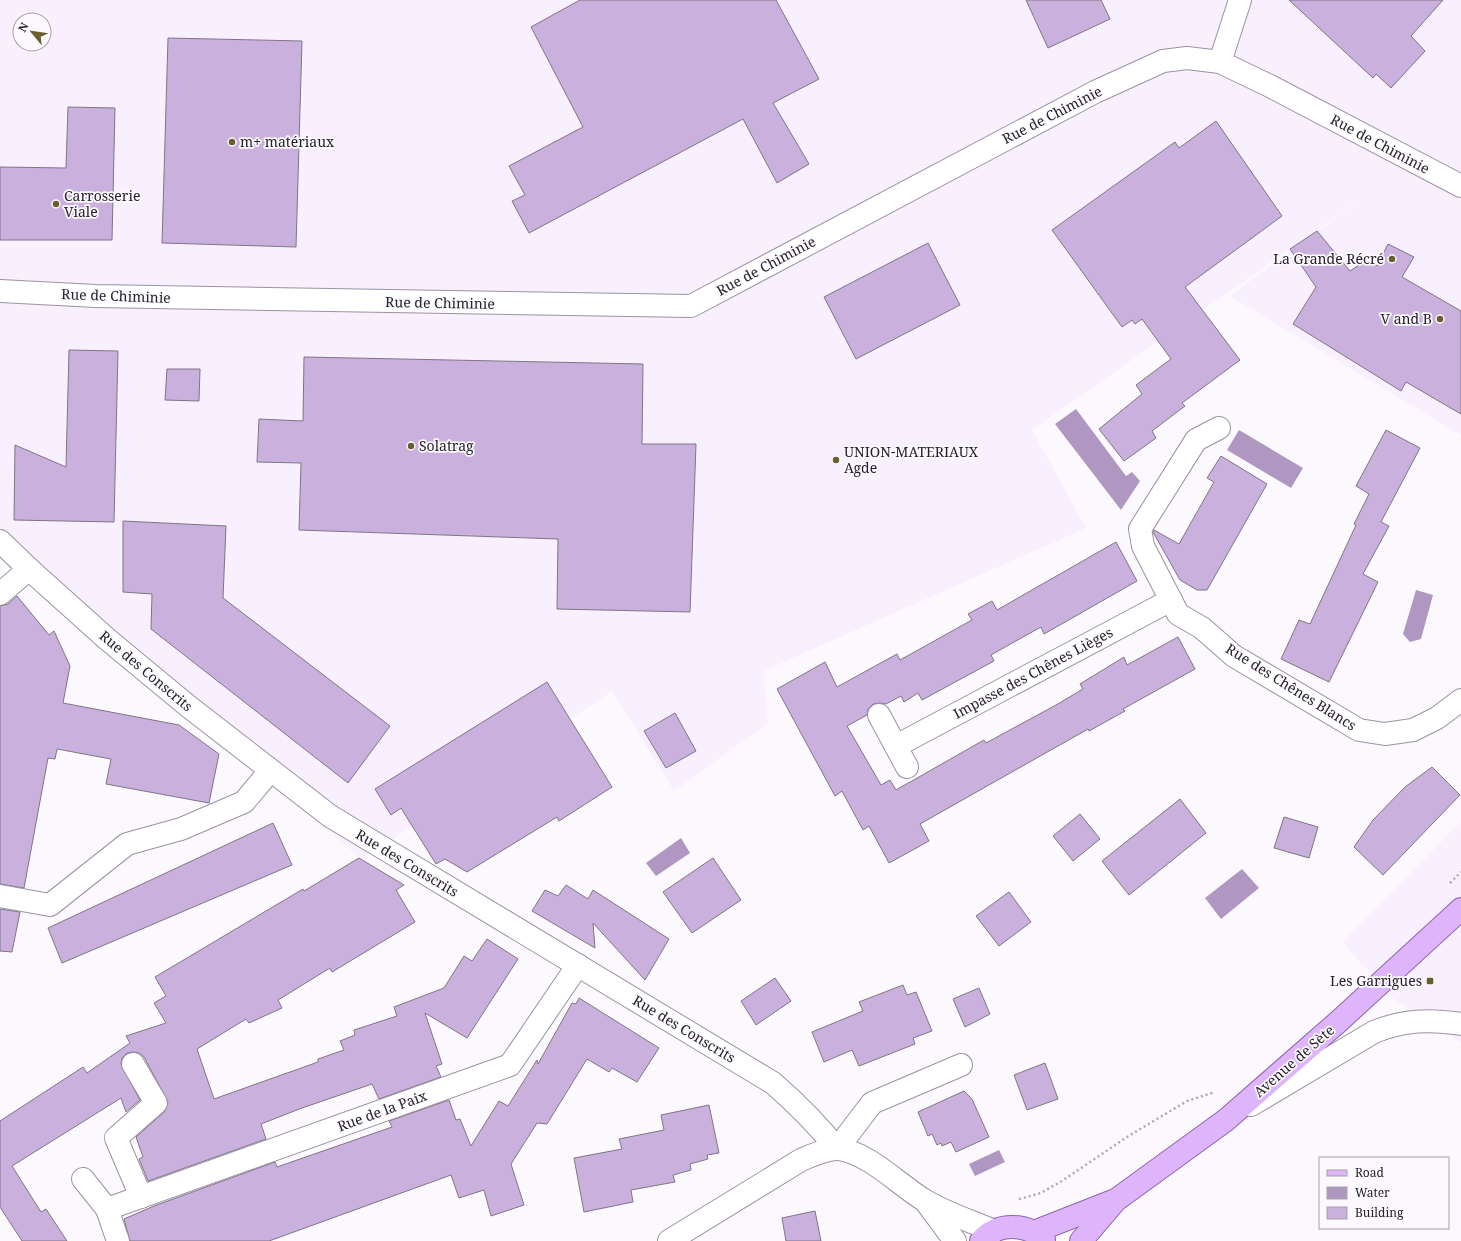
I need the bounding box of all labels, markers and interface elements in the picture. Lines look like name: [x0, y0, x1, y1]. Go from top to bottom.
north arrow: [12, 12, 52, 52]
text: N: [14, 19, 32, 34]
street label: Rue de Chiminie: [999, 81, 1105, 148]
street label: Rue de Chiminie: [1327, 109, 1433, 178]
place label: m+ matériaux: [240, 132, 335, 151]
marker: m+ matériaux: [227, 137, 237, 147]
place label: Carrosserie Viale: [64, 186, 140, 221]
marker: Carrosserie Viale: [51, 199, 61, 209]
street label: Rue de Chiminie: [713, 231, 819, 300]
place label: La Grande Récré: [1273, 249, 1384, 268]
marker: La Grande Récré: [1387, 254, 1397, 264]
street label: Rue de Chiminie: [61, 284, 171, 307]
street label: Rue de Chiminie: [385, 292, 495, 313]
place label: V and B: [1381, 309, 1432, 328]
marker: V and B: [1435, 314, 1445, 324]
place label: Solatrag: [419, 436, 474, 455]
marker: Solatrag: [406, 441, 416, 451]
place label: UNION-MATERIAUX Agde: [844, 442, 979, 477]
marker: UNION-MATERIAUX Agde: [831, 455, 841, 465]
street label: Impasse des Chênes Lièges: [950, 622, 1116, 723]
street label: Rue des Conscrits: [96, 626, 197, 715]
street label: Rue des Chênes Blancs: [1222, 639, 1360, 734]
street label: Rue des Conscrits: [352, 824, 462, 901]
place label: Les Garrigues: [1330, 971, 1422, 990]
marker: Les Garrigues: [1425, 976, 1435, 986]
street label: Rue des Conscrits: [629, 990, 739, 1067]
street label: Avenue de Sète: [1249, 1020, 1338, 1101]
street label: Rue de la Paix: [335, 1085, 430, 1135]
legend: [1319, 1157, 1449, 1229]
text: Road: [1355, 1164, 1385, 1181]
text: Water: [1355, 1184, 1390, 1201]
text: Building: [1355, 1204, 1404, 1221]

